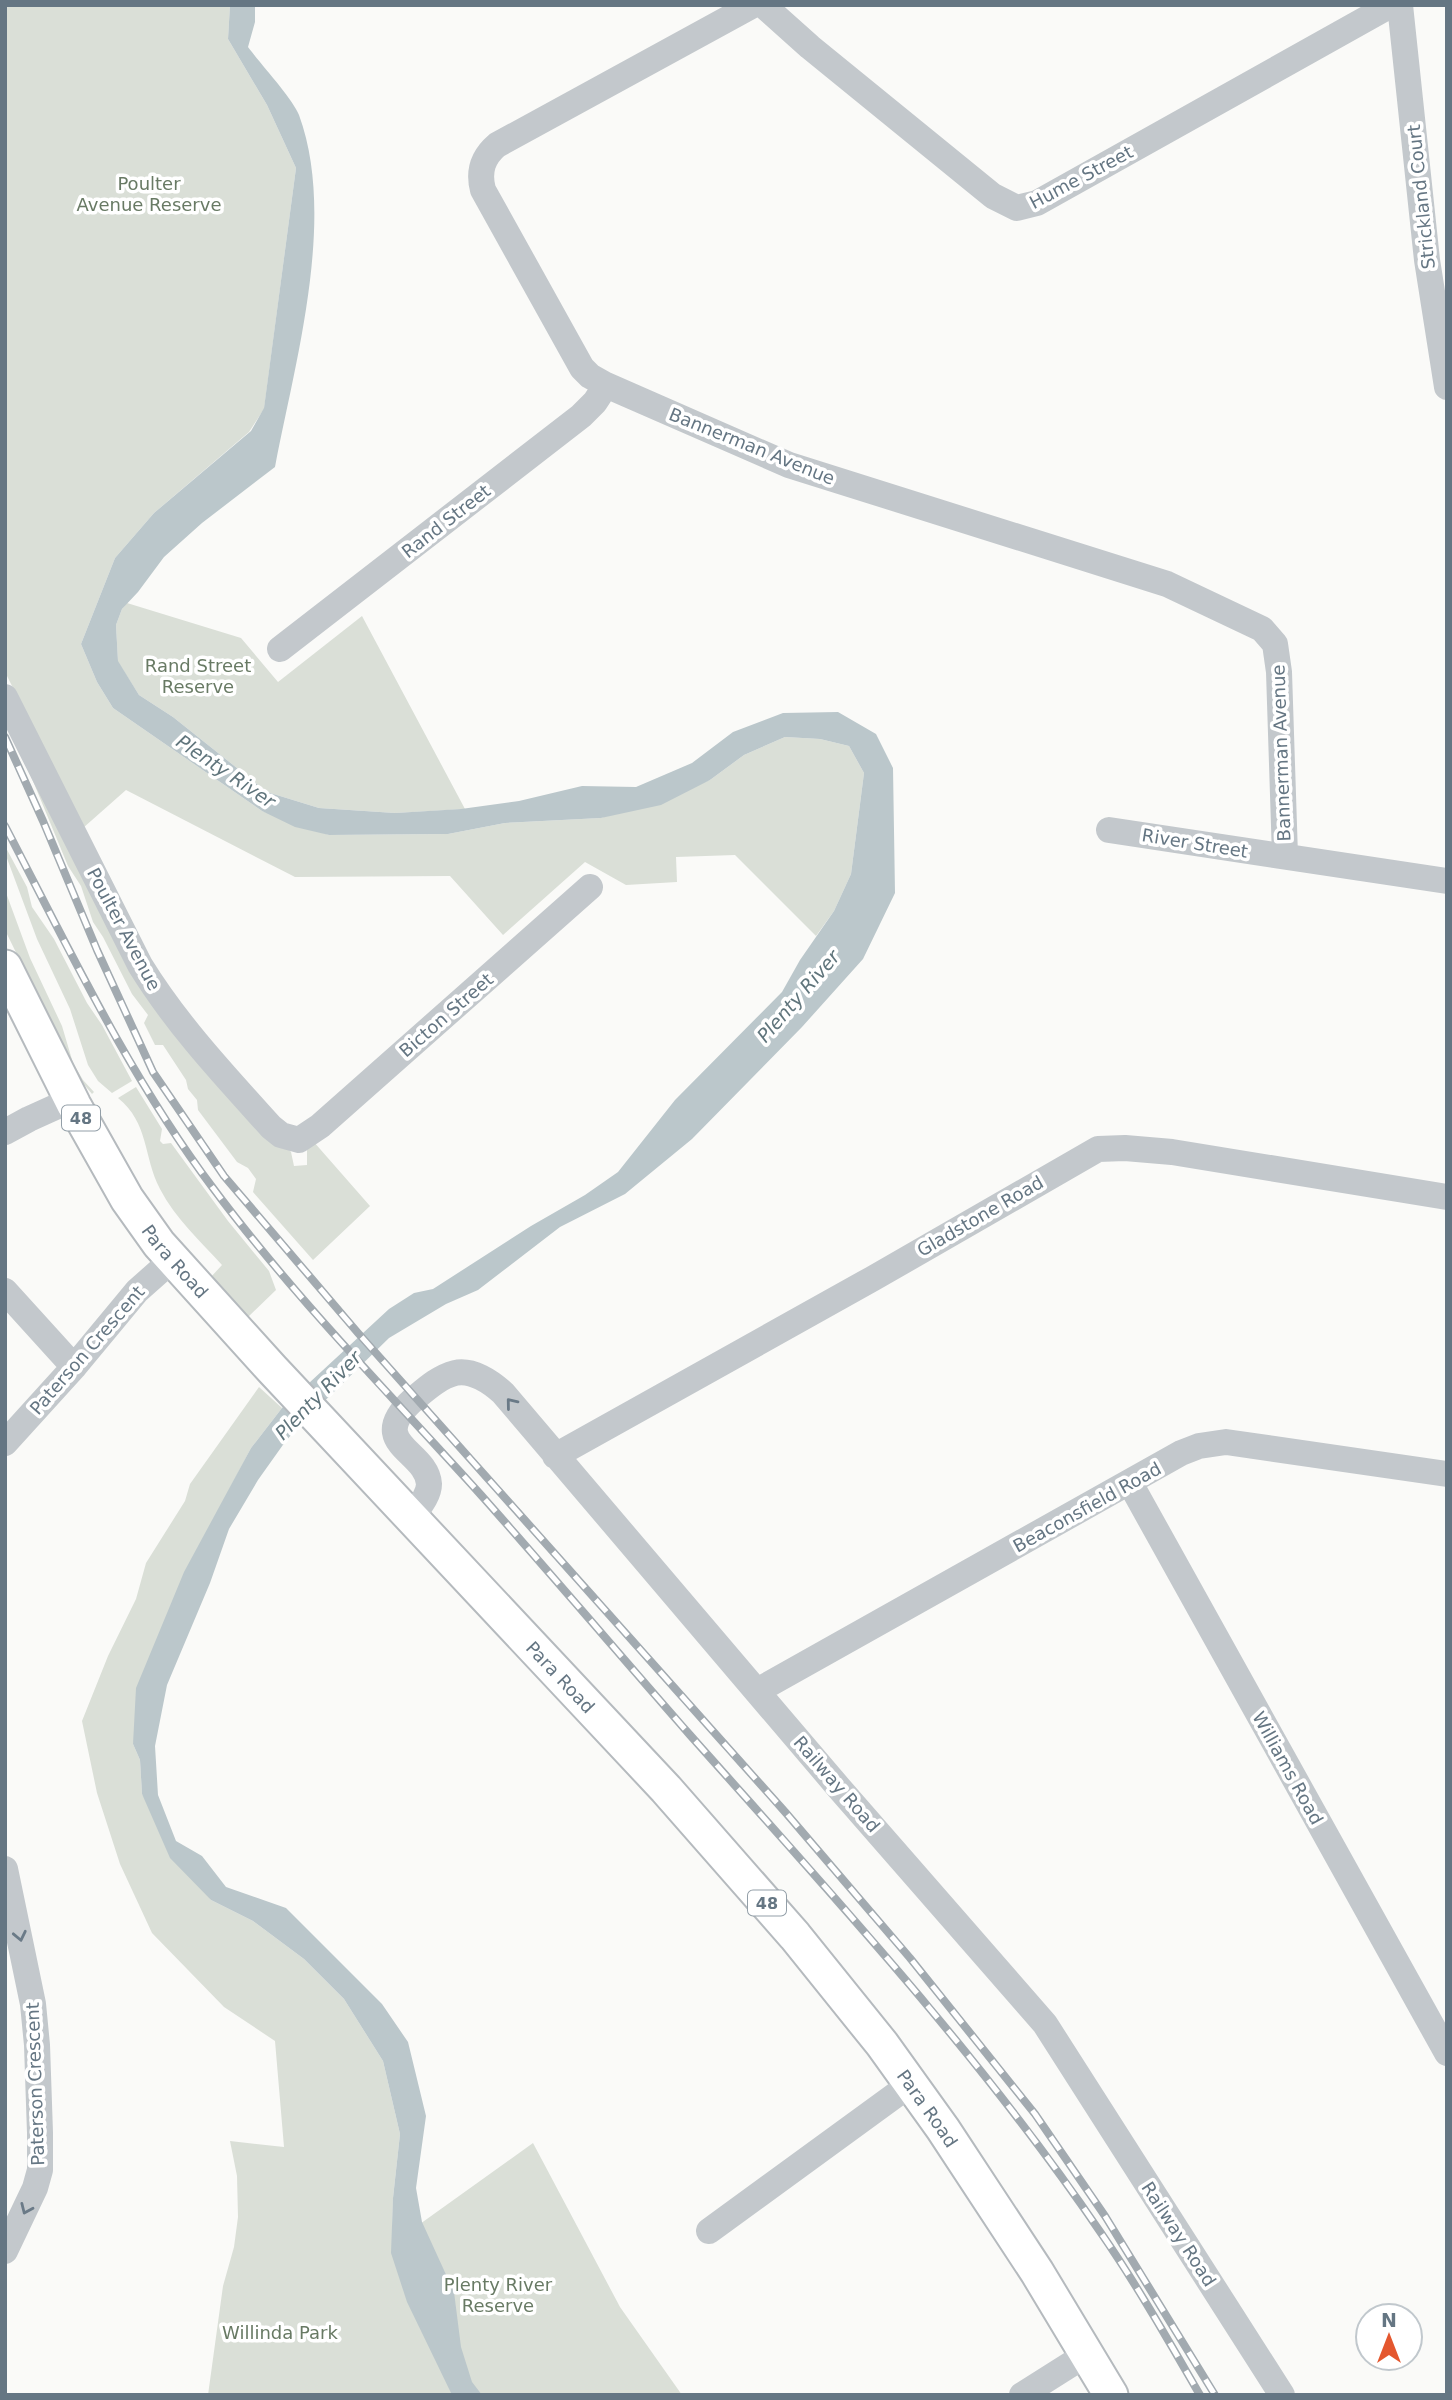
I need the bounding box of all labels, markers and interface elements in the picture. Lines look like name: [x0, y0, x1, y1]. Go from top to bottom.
street label: Strickland Court: [1403, 124, 1439, 270]
street label: Hume Street: [1026, 141, 1136, 213]
park label: Poulter Avenue Reserve: [77, 173, 221, 215]
street label: Bannerman Avenue: [666, 403, 838, 489]
street label: Rand Street: [398, 480, 494, 562]
park label: Rand Street Reserve: [145, 655, 251, 697]
street label: Bannerman Avenue: [1267, 664, 1295, 842]
water label: Plenty River: [172, 730, 281, 813]
street label: River Street: [1140, 824, 1250, 862]
street label: Poulter Avenue: [83, 864, 165, 994]
water label: Plenty River: [752, 945, 845, 1046]
street label: Bicton Street: [395, 969, 497, 1061]
road number: 48: [62, 1106, 100, 1130]
street label: Gladstone Road: [913, 1171, 1047, 1261]
street label: Para Road: [138, 1220, 213, 1302]
street label: Paterson Crescent: [25, 1281, 149, 1419]
water label: Plenty River: [270, 1345, 366, 1444]
one-way arrow: [507, 1399, 520, 1411]
street label: Beaconsfield Road: [1009, 1458, 1165, 1556]
street label: Para Road: [522, 1637, 599, 1717]
street label: Williams Road: [1248, 1708, 1328, 1828]
street label: Railway Road: [790, 1732, 884, 1836]
road number: 48: [748, 1890, 786, 1915]
one-way arrow: [12, 1930, 26, 1942]
street label: Paterson Crescent: [22, 2002, 48, 2166]
street label: Para Road: [893, 2065, 963, 2151]
street label: Railway Road: [1137, 2178, 1221, 2290]
one-way arrow: [20, 2201, 34, 2214]
park label: Plenty River Reserve: [444, 2274, 553, 2316]
north arrow: [1354, 2302, 1424, 2372]
text: N: [1381, 2309, 1397, 2331]
park label: Willinda Park: [222, 2322, 339, 2343]

